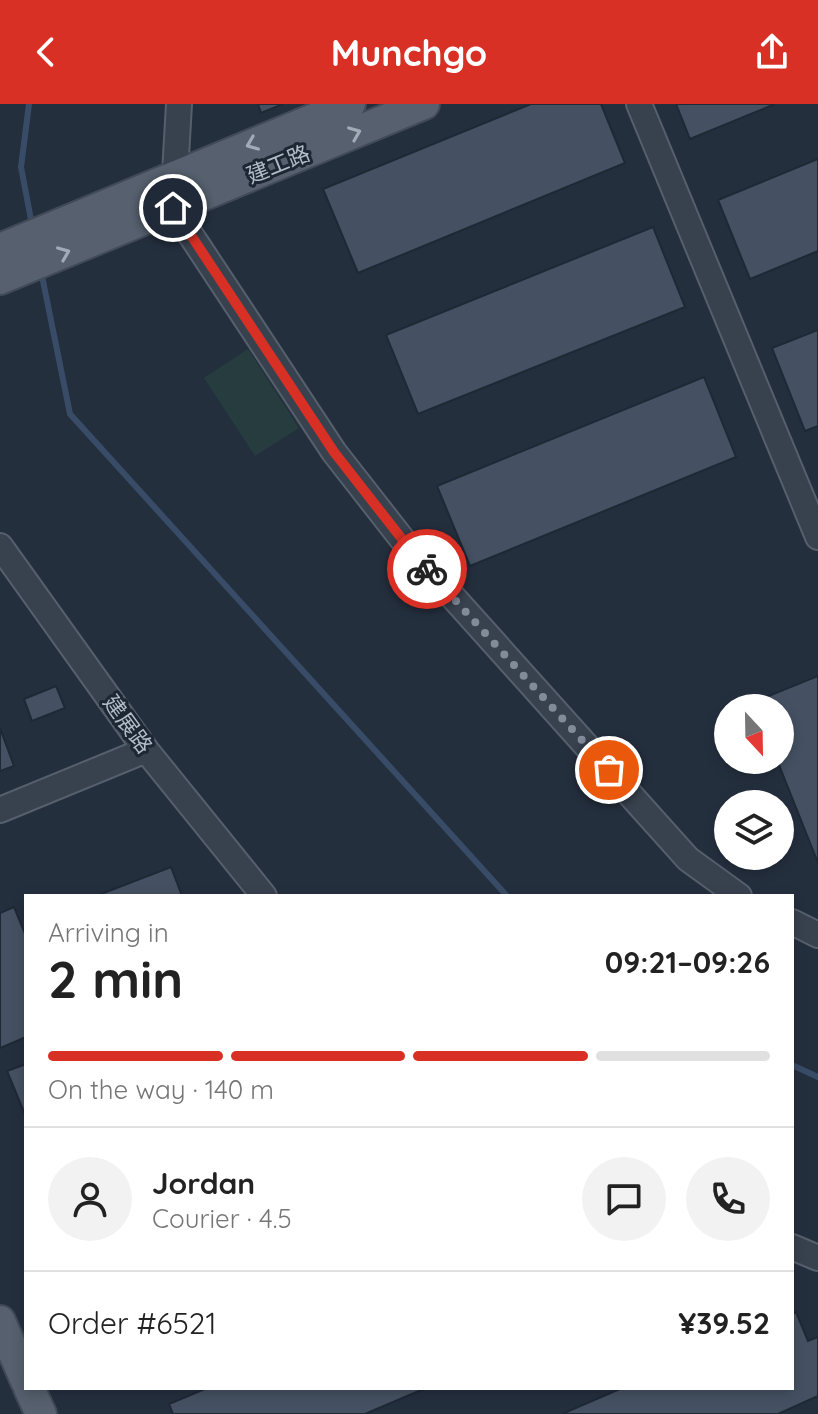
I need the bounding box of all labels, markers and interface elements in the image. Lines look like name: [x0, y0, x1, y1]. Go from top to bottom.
icon: back: [24, 30, 68, 74]
text: Munchgo: [331, 30, 487, 75]
icon: share: [750, 30, 794, 74]
one-way arrow: [346, 126, 361, 142]
one-way arrow: [246, 135, 260, 151]
street label: 建工路: [242, 139, 314, 189]
pin: [139, 174, 207, 242]
icon: home: [151, 186, 195, 230]
one-way arrow: [56, 246, 70, 263]
courier: [387, 529, 467, 609]
icon: bike: [405, 547, 449, 591]
street label: 建展路: [97, 689, 159, 759]
north arrow: [714, 694, 794, 774]
map controls: [714, 694, 794, 870]
pin: [575, 736, 643, 804]
icon: bag: [587, 748, 631, 792]
button: layers: [714, 790, 794, 870]
text: Arriving in: [48, 916, 169, 949]
text: 09:21–09:26: [605, 943, 770, 981]
text: 2 min: [48, 946, 183, 1011]
text: On the way · 140 m: [48, 1073, 274, 1106]
button: person: [48, 1157, 132, 1241]
button: chat: [582, 1157, 666, 1241]
button: phone: [686, 1157, 770, 1241]
text: Jordan: [152, 1164, 255, 1202]
text: Courier · 4.5: [152, 1202, 292, 1235]
text: Order #6521: [48, 1304, 217, 1342]
text: ¥39.52: [678, 1304, 770, 1342]

